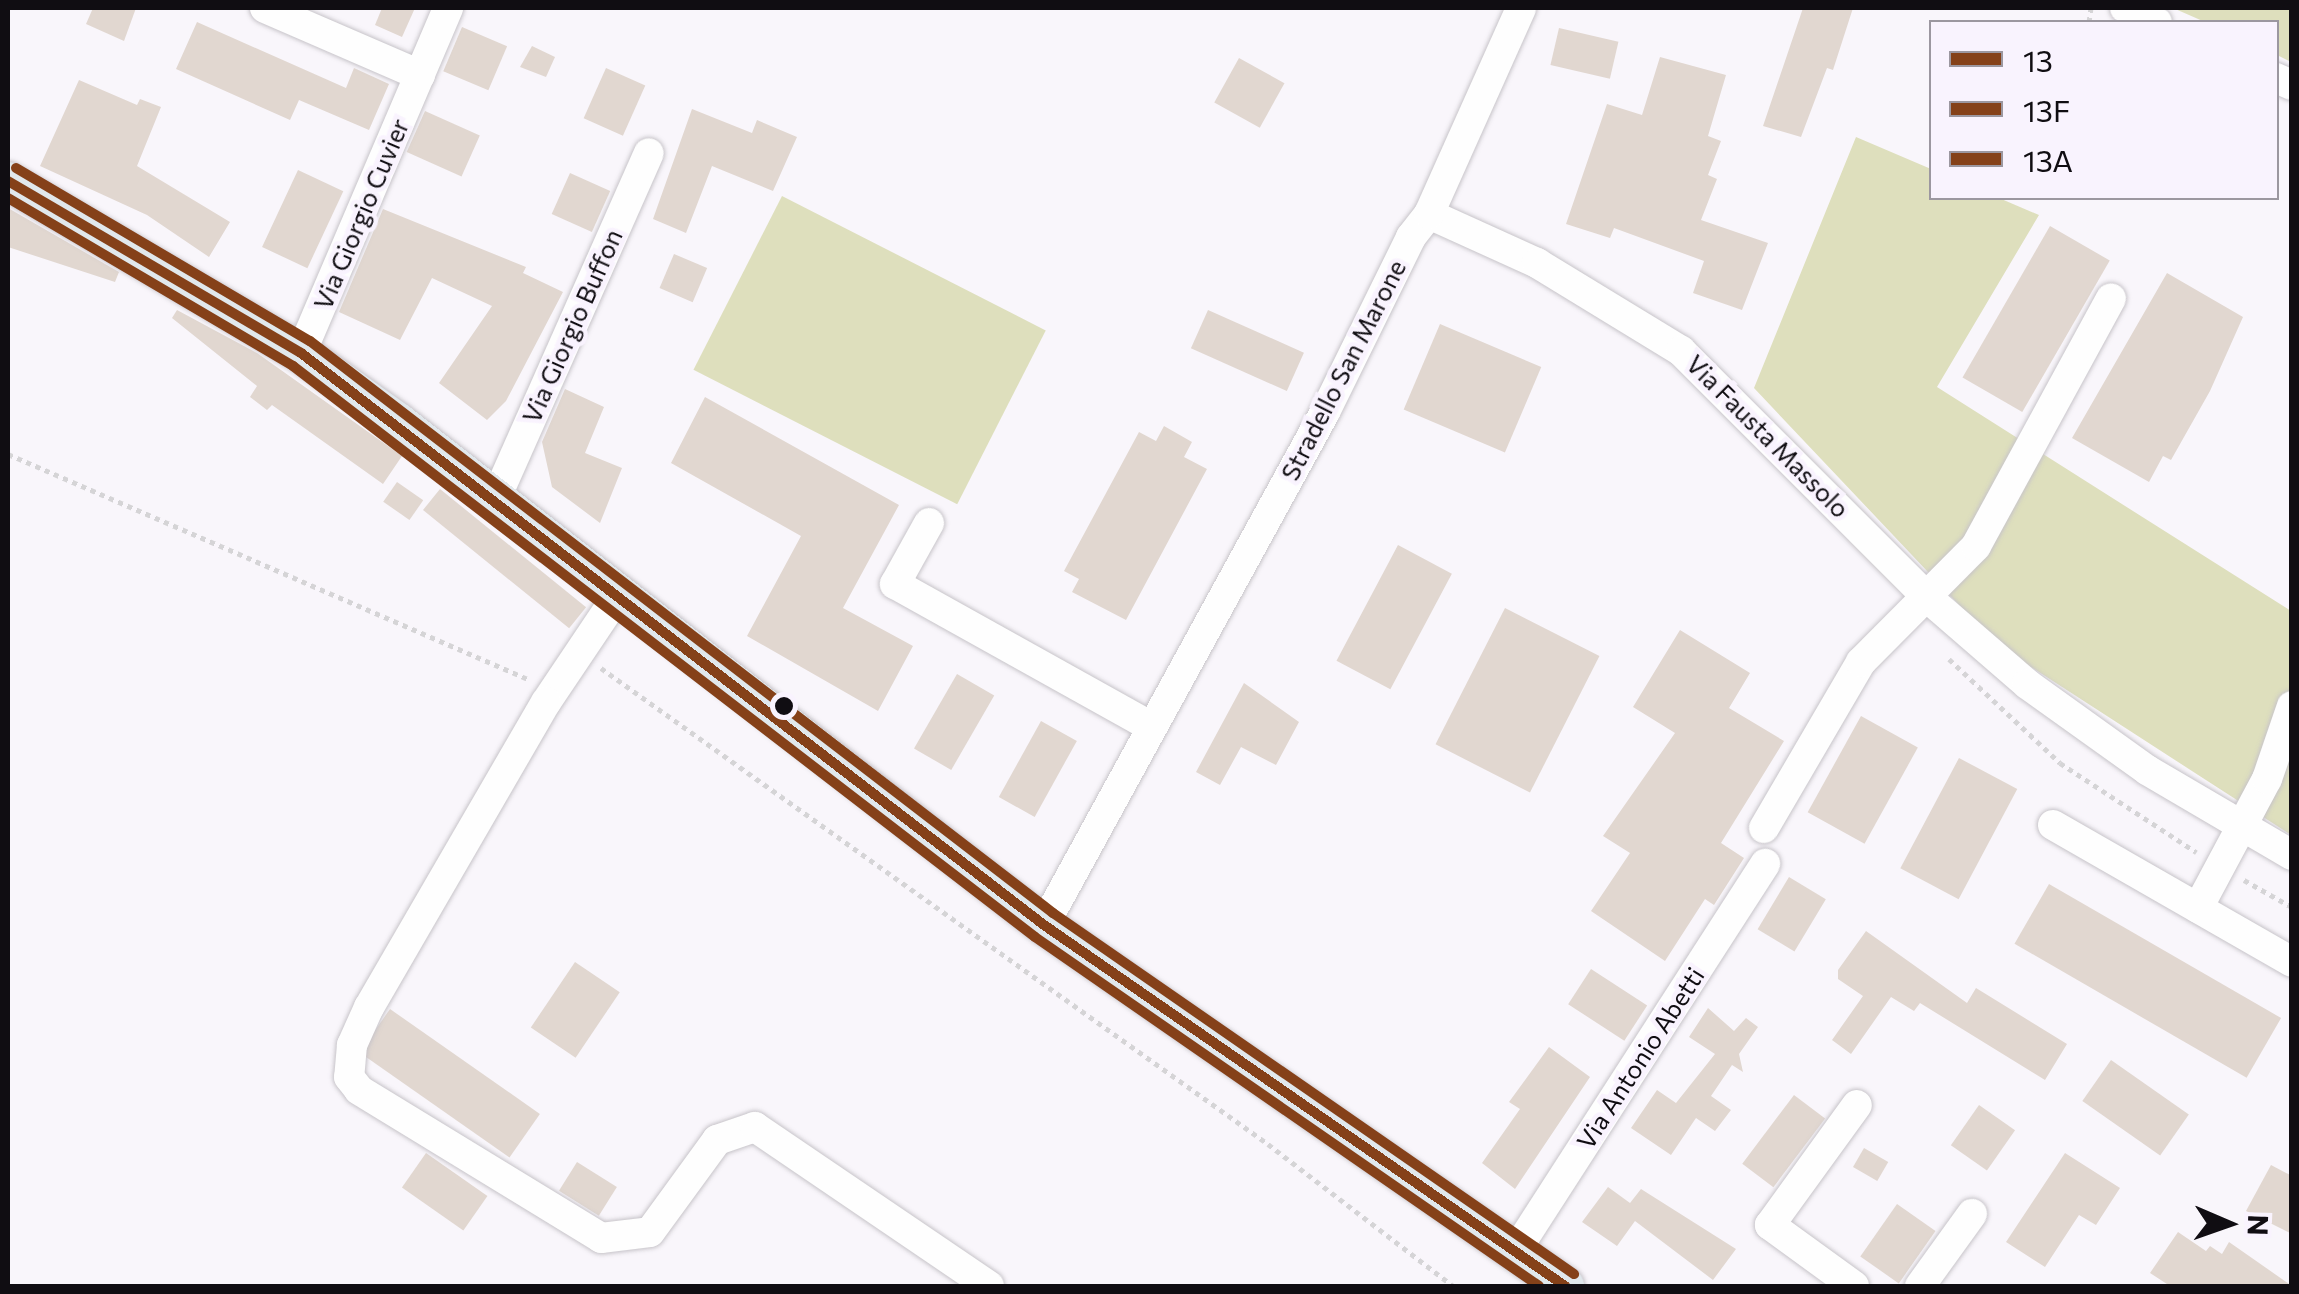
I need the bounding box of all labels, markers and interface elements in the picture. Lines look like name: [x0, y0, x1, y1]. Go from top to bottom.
legend: [1929, 20, 2279, 200]
text: 13: [2023, 41, 2053, 78]
text: 13F: [2023, 91, 2070, 128]
street label: Via Giorgio Cuvier: [307, 114, 415, 314]
text: 13A: [2023, 141, 2073, 178]
street label: Via Giorgio Buffon: [516, 225, 628, 427]
street label: Stradello San Marone: [1274, 255, 1412, 485]
street label: Via Fausta Massolo: [1681, 349, 1855, 523]
unlabelled marker: [774, 696, 794, 716]
street label: Via Antonio Abetti: [1570, 962, 1710, 1154]
north arrow: [2179, 1174, 2279, 1274]
text: N: [2242, 1214, 2276, 1236]

